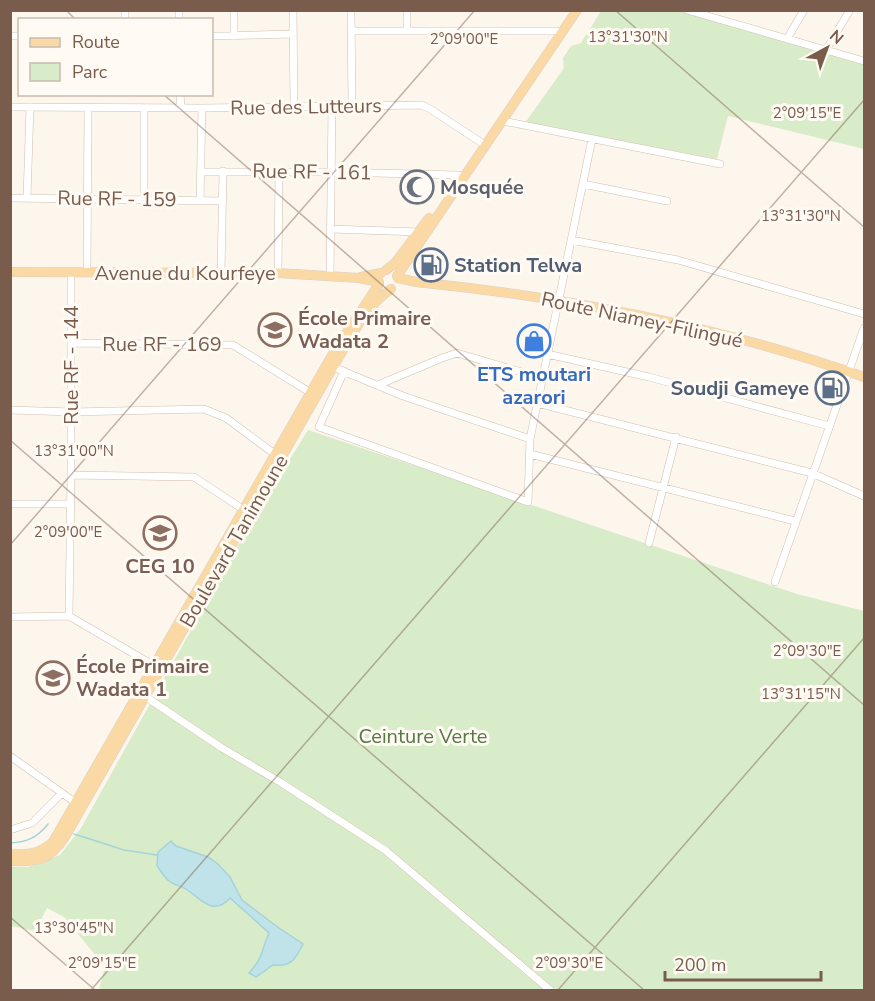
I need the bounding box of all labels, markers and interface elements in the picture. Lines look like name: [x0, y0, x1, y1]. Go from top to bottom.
legend: [18, 18, 213, 96]
north arrow: [797, 18, 857, 78]
text: N: [824, 25, 848, 50]
text: 13°31'30"N: [588, 27, 668, 47]
text: 2°09'00"E: [430, 29, 498, 49]
text: Route: [72, 30, 120, 54]
text: Parc: [72, 60, 107, 84]
street label: Rue des Lutteurs: [230, 92, 382, 122]
text: 2°09'15"E: [773, 103, 841, 123]
street label: Rue RF - 161: [252, 157, 372, 187]
mosque icon: Mosquée: [399, 169, 435, 205]
place label: Mosquée: [440, 174, 524, 201]
street label: Rue RF - 159: [57, 184, 177, 214]
text: 13°31'30"N: [761, 206, 841, 226]
fuel station icon: Station Telwa: [413, 247, 449, 283]
place label: Station Telwa: [454, 252, 582, 279]
street label: Avenue du Kourfeye: [94, 260, 276, 287]
street label: Route Niamey-Filingué: [539, 285, 745, 355]
street label: Rue RF - 144: [58, 305, 85, 425]
place label: École Primaire Wadata 2: [298, 305, 431, 355]
school or university icon: École Primaire Wadata 2: [257, 312, 293, 348]
shop icon: ETS moutari azarori: [516, 323, 552, 359]
street label: Rue RF - 169: [102, 331, 222, 358]
place label: ETS moutari azarori: [477, 361, 591, 411]
fuel station icon: Soudji Gameye: [814, 370, 850, 406]
place label: Soudji Gameye: [671, 375, 809, 402]
text: 13°31'00"N: [34, 441, 114, 461]
street label: Boulevard Tanimoune: [173, 450, 295, 632]
school or university icon: CEG 10: [142, 515, 178, 551]
text: 2°09'00"E: [34, 522, 102, 542]
place label: CEG 10: [125, 553, 195, 580]
text: 2°09'30"E: [773, 641, 841, 661]
place label: École Primaire Wadata 1: [76, 653, 209, 703]
school or university icon: École Primaire Wadata 1: [35, 660, 71, 696]
text: 13°31'15"N: [761, 684, 841, 704]
park label: Ceinture Verte: [359, 723, 487, 750]
text: 13°30'45"N: [34, 918, 114, 938]
scale bar: [665, 944, 821, 982]
text: 2°09'15"E: [68, 953, 136, 973]
text: 2°09'30"E: [535, 953, 603, 973]
text: 200 m: [674, 953, 726, 977]

